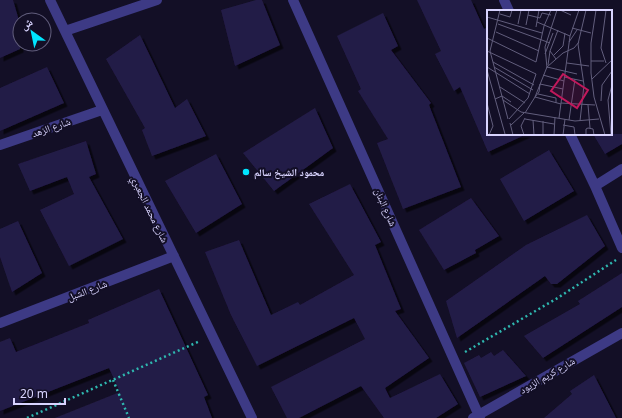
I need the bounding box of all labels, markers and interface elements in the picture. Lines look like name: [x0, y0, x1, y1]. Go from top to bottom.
inset map: [487, 10, 612, 135]
north arrow: [12, 12, 52, 52]
text: ش: [17, 14, 36, 34]
street label: شارع الزهد: [30, 114, 73, 140]
place label: محمود الشيخ سالم: [254, 165, 325, 180]
marker: محمود الشيخ سالم: [241, 167, 251, 177]
street label: شارع محمد الجعبري: [126, 173, 172, 246]
street label: شارع البنان: [371, 186, 401, 229]
street label: شارع الشبل: [65, 276, 109, 304]
street label: شارع كريم الزيود: [517, 353, 578, 397]
scale bar: [14, 380, 65, 406]
text: 20 m: [20, 385, 48, 402]

